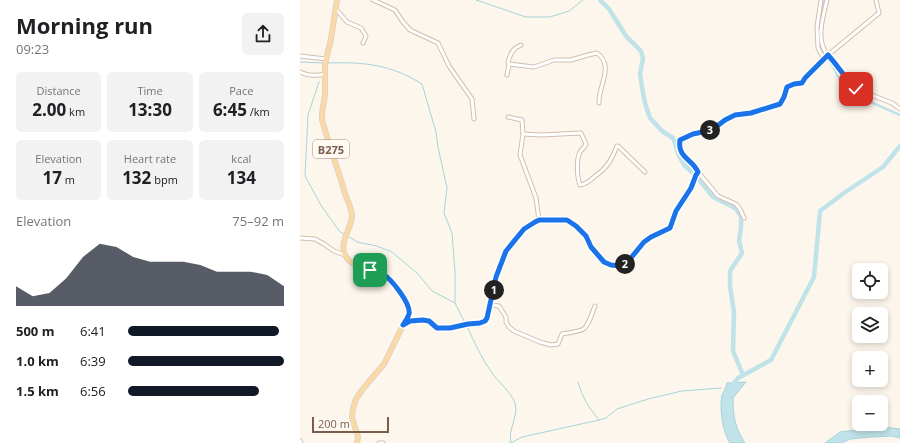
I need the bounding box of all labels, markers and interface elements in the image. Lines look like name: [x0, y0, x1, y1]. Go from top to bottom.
text: Morning run: [16, 10, 153, 40]
button: share: [242, 13, 284, 55]
text: 09:23: [16, 40, 49, 58]
pin: [839, 72, 873, 106]
icon: check: [845, 78, 867, 100]
text: Distance: [37, 83, 81, 98]
text: Time: [137, 83, 163, 98]
text: Pace: [229, 83, 253, 98]
text: 2.00: [32, 98, 66, 121]
text: 13:30: [128, 98, 172, 121]
text: 6:45: [213, 98, 247, 121]
text: km: [66, 104, 85, 119]
text: /km: [247, 104, 270, 119]
pin: 3: [700, 120, 720, 140]
text: 3: [707, 122, 713, 137]
road number: B275: [313, 140, 349, 158]
text: Elevation: [35, 151, 82, 166]
text: Heart rate: [124, 151, 176, 166]
text: kcal: [231, 151, 251, 166]
text: 17: [42, 166, 62, 189]
text: 132: [122, 166, 151, 189]
text: 134: [227, 166, 256, 189]
text: m: [62, 172, 75, 187]
text: bpm: [151, 172, 178, 187]
text: Elevation: [16, 212, 71, 230]
text: 75–92 m: [232, 212, 284, 230]
pin: [353, 253, 387, 287]
pin: 2: [615, 254, 635, 274]
text: 2: [622, 256, 628, 271]
icon: arrive: [359, 259, 381, 281]
map controls: [852, 263, 888, 431]
button: locate: [852, 263, 888, 299]
pin: 1: [484, 280, 504, 300]
text: 1: [491, 282, 497, 297]
button: layers: [852, 307, 888, 343]
text: 500 m: [16, 322, 54, 340]
text: 6:41: [80, 322, 106, 340]
button: +: [852, 351, 888, 387]
text: 1.0 km: [16, 352, 59, 370]
text: 6:39: [80, 352, 106, 370]
text: 1.5 km: [16, 382, 59, 400]
text: 6:56: [80, 382, 106, 400]
button: −: [852, 395, 888, 431]
scale bar: [312, 415, 389, 434]
text: 200 m: [318, 416, 350, 431]

